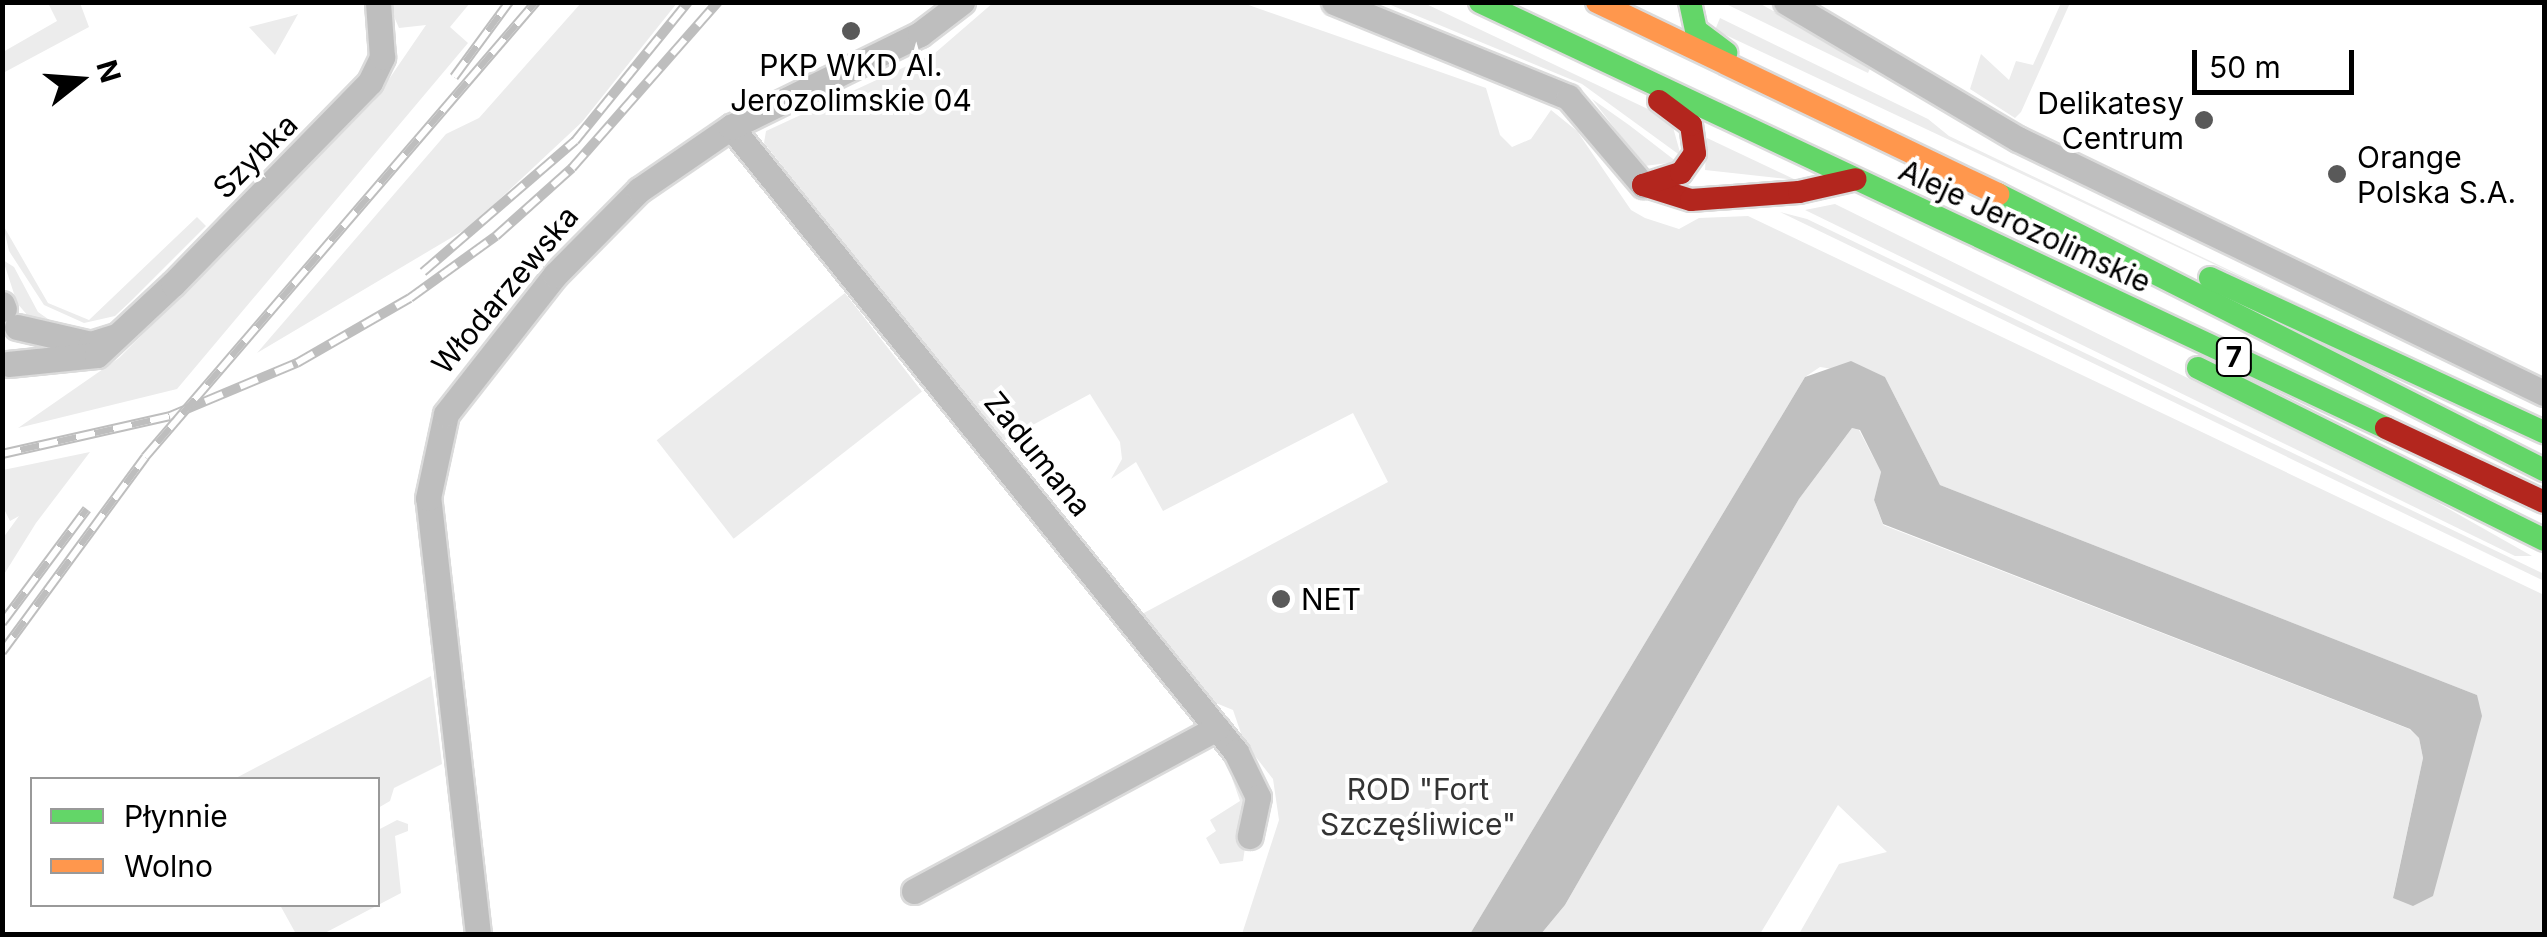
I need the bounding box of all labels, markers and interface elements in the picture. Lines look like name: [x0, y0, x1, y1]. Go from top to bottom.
marker: PKP WKD Al. Jerozolimskie 04: [840, 20, 862, 42]
north arrow: [30, 30, 130, 130]
scale bar: [2197, 30, 2360, 92]
place label: PKP WKD Al. Jerozolimskie 04: [730, 47, 972, 118]
text: 50 m: [2209, 49, 2281, 85]
text: N: [89, 56, 128, 86]
place label: Delikatesy Centrum: [2037, 85, 2184, 156]
street label: Szybka: [205, 106, 305, 206]
marker: Delikatesy Centrum: [2193, 109, 2215, 131]
place label: Orange Polska S.A.: [2357, 139, 2516, 210]
street label: Aleje Jerozolimskie: [1893, 152, 2157, 300]
marker: Orange Polska S.A.: [2326, 163, 2348, 185]
street label: Włodarzewska: [424, 199, 586, 381]
road number: 7: [2214, 334, 2254, 380]
street label: Zadumana: [977, 385, 1099, 523]
place label: NET: [1301, 581, 1361, 617]
marker: NET: [1270, 588, 1292, 610]
park label: ROD "Fort Szczęśliwice": [1320, 771, 1516, 842]
legend: [30, 777, 380, 907]
text: Płynnie: [124, 798, 228, 834]
text: Wolno: [124, 848, 213, 884]

